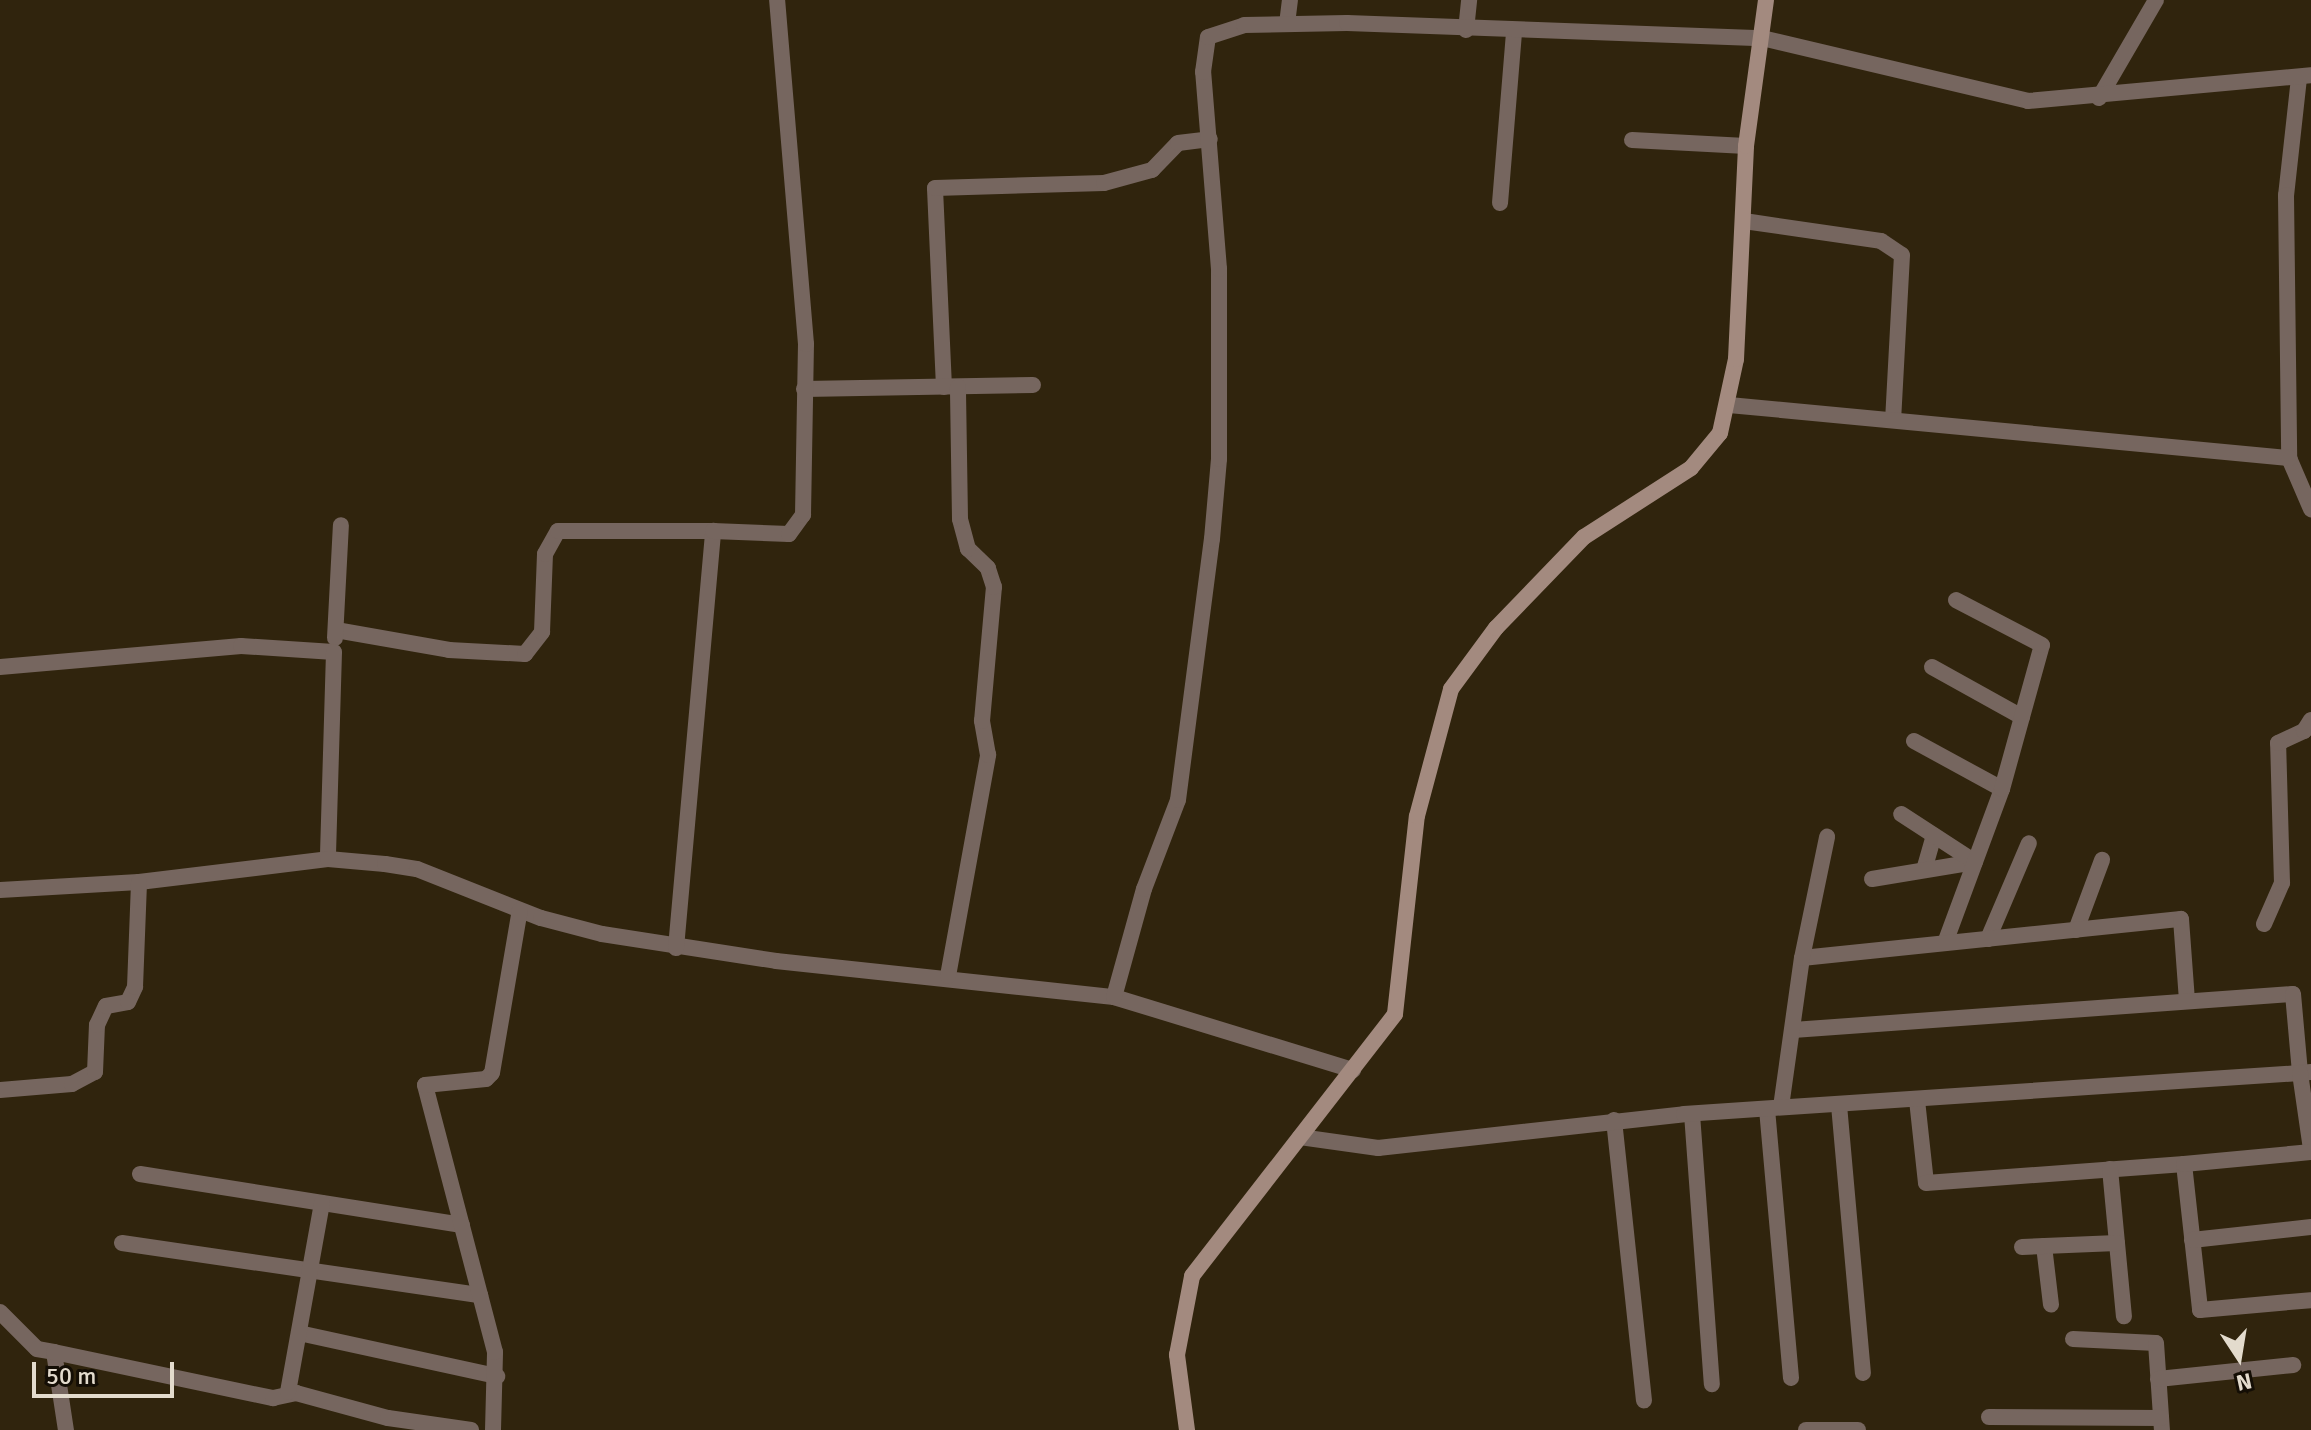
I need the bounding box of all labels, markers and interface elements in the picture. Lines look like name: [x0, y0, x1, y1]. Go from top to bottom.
north arrow: [2199, 1318, 2279, 1398]
scale bar: [36, 1346, 178, 1396]
text: 50 m: [46, 1361, 96, 1391]
text: N: [2234, 1367, 2254, 1397]

